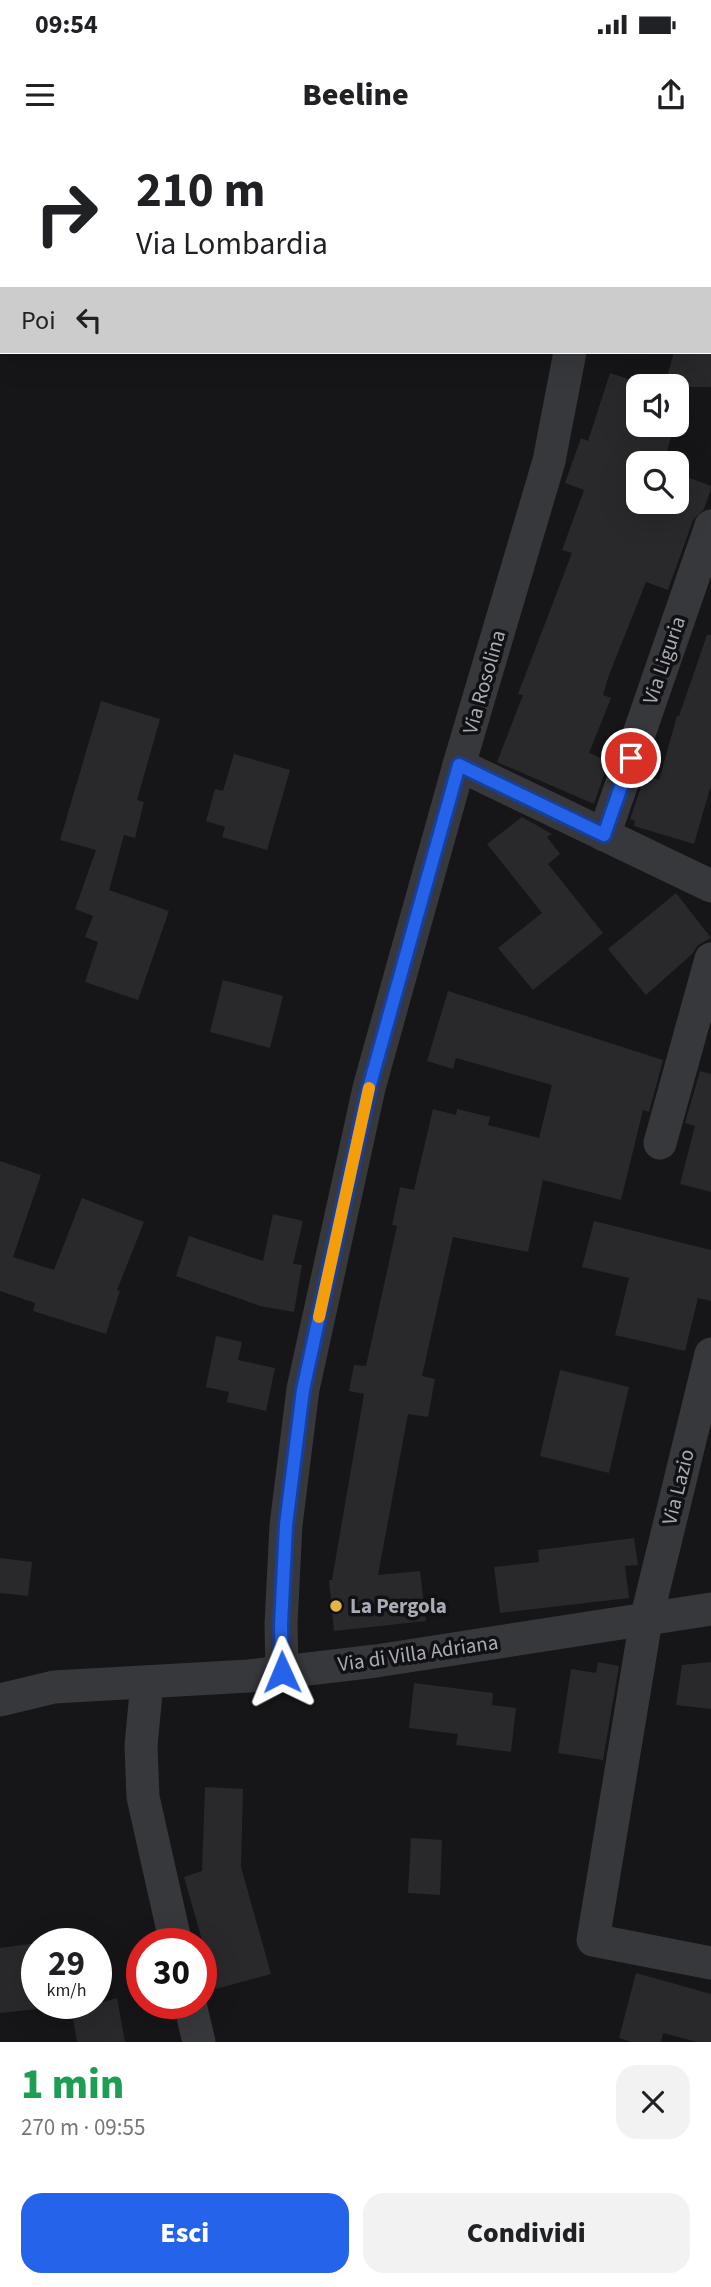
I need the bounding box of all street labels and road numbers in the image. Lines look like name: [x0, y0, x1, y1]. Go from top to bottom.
street label: Via Liguria: [635, 612, 693, 708]
street label: Via Rosolina: [455, 627, 513, 737]
street label: Via Lazio: [654, 1446, 702, 1528]
street label: Via di Villa Adriana: [336, 1627, 500, 1679]

